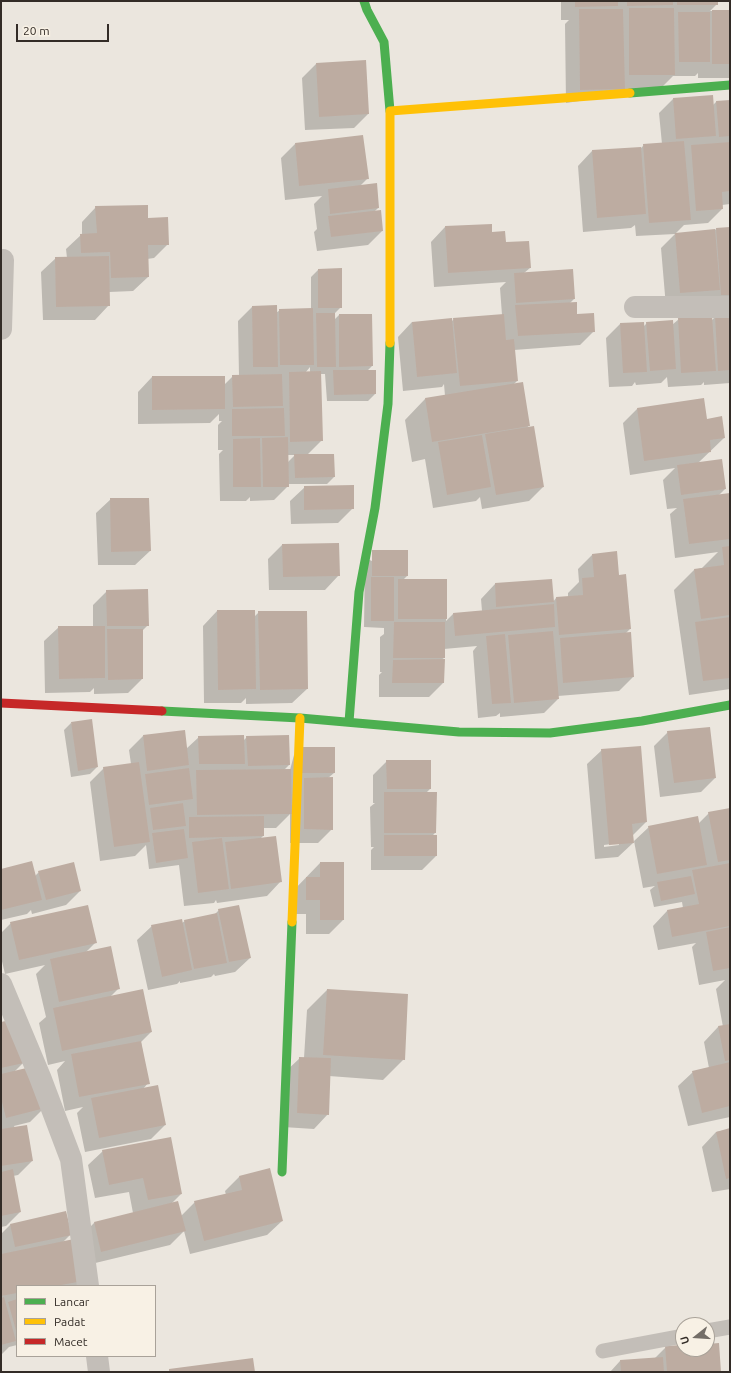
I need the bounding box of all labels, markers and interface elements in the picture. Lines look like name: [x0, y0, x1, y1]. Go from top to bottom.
scale bar: [18, 16, 111, 42]
text: 20 m: [23, 24, 50, 37]
legend: [16, 1285, 156, 1357]
text: Lancar: [54, 1295, 89, 1308]
text: Padat: [54, 1315, 85, 1328]
north arrow: [675, 1317, 715, 1357]
text: Macet: [54, 1335, 87, 1348]
text: U: [678, 1335, 691, 1346]

